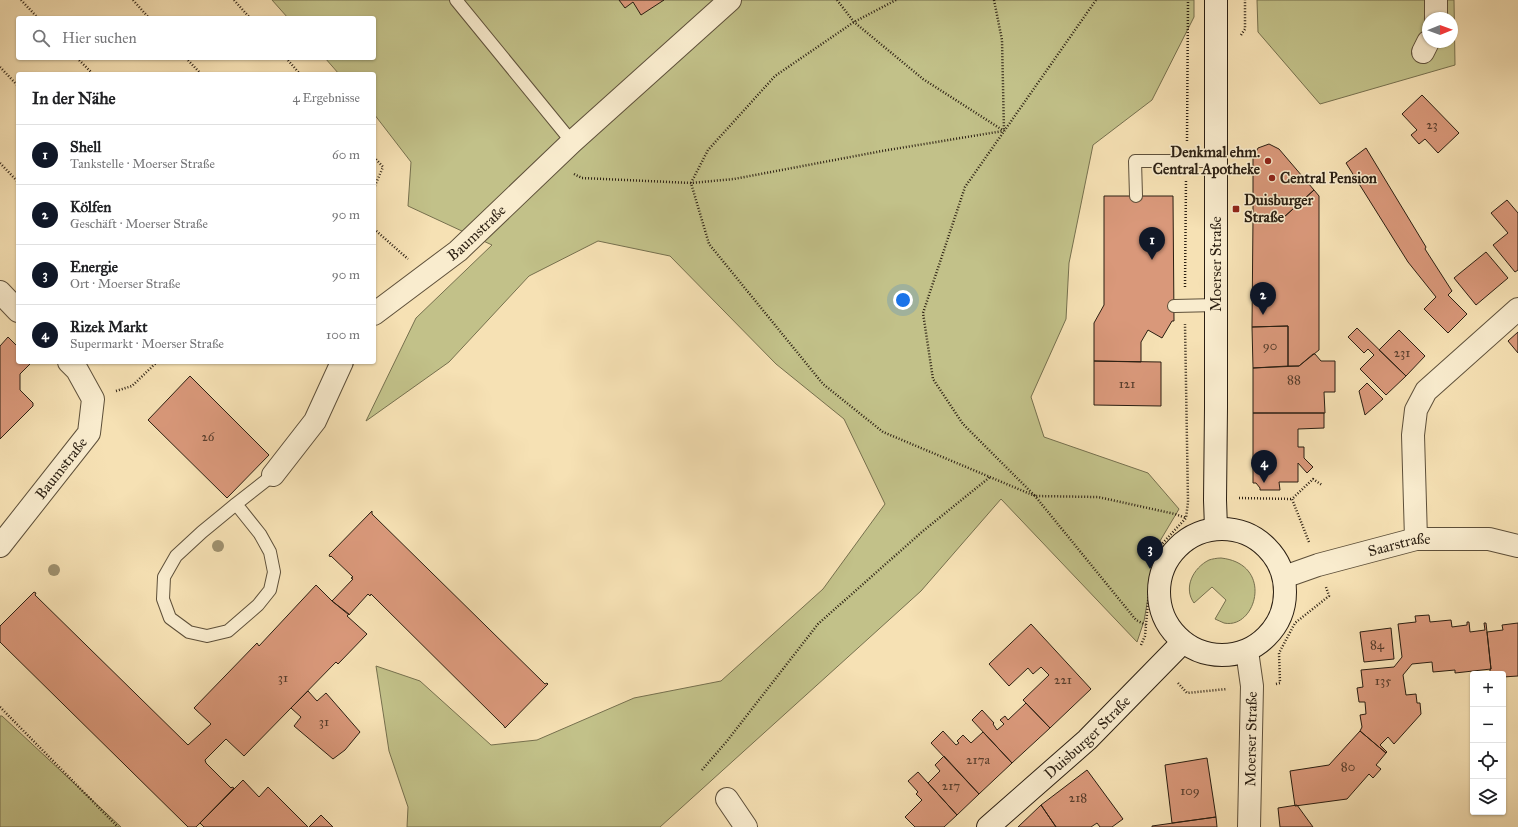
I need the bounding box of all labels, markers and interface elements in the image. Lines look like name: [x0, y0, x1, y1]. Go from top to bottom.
north arrow: [1422, 12, 1458, 48]
search box: [16, 16, 376, 60]
icon: search: [30, 27, 52, 49]
text: Hier suchen: [62, 29, 137, 47]
text: In der Nähe: [32, 88, 116, 109]
text: 4 Ergebnisse: [293, 90, 360, 106]
house number: 23: [1426, 117, 1438, 133]
text: Shell: [70, 138, 101, 156]
place label: Denkmal ehm. Central Apotheke: [1153, 143, 1261, 179]
text: 1: [42, 147, 48, 163]
text: 60 m: [332, 147, 360, 163]
text: Tankstelle · Moerser Straße: [70, 156, 215, 172]
marker: Denkmal ehm. Central Apotheke: [1263, 156, 1273, 166]
place label: Central Pension: [1280, 169, 1378, 187]
marker: Central Pension: [1267, 173, 1277, 183]
place label: Duisburger Straße: [1244, 191, 1314, 226]
text: Kölfen: [70, 198, 111, 216]
street label: Baumstraße: [444, 201, 510, 265]
marker: Duisburger Straße: [1231, 204, 1241, 214]
text: 2: [42, 207, 48, 223]
text: 90 m: [332, 207, 360, 223]
text: Geschäft · Moerser Straße: [70, 216, 208, 232]
street label: Moerser Straße: [1207, 216, 1225, 312]
pin: 1: [1139, 227, 1165, 260]
text: Energie: [70, 258, 118, 276]
text: 3: [42, 267, 48, 283]
text: 90 m: [332, 267, 360, 283]
text: Ort · Moerser Straße: [70, 276, 180, 292]
pin: 2: [1250, 282, 1276, 315]
your location: [893, 290, 913, 310]
text: Rizek Markt: [70, 318, 148, 336]
text: 4: [41, 327, 49, 343]
text: 100 m: [326, 327, 360, 343]
text: Supermarkt · Moerser Straße: [70, 336, 224, 352]
house number: 90: [1263, 338, 1277, 354]
house number: 231: [1394, 345, 1410, 361]
house number: 88: [1287, 372, 1301, 388]
house number: 121: [1119, 376, 1135, 392]
house number: 26: [201, 429, 215, 445]
street label: Baumstraße: [31, 434, 91, 503]
pin: 4: [1251, 450, 1277, 483]
street label: Saarstraße: [1366, 530, 1430, 560]
pin: 3: [1137, 536, 1163, 569]
house number: 84: [1370, 637, 1385, 653]
house number: 31: [278, 670, 288, 686]
map controls: [1470, 671, 1506, 815]
button: +: [1470, 671, 1506, 707]
house number: 221: [1054, 672, 1072, 688]
house number: 135: [1375, 673, 1391, 689]
street label: Moerser Straße: [1241, 691, 1261, 787]
street label: Duisburger Straße: [1041, 692, 1134, 782]
button: −: [1470, 707, 1506, 743]
house number: 31: [319, 714, 329, 730]
button: locate: [1470, 743, 1506, 779]
house number: 217a: [966, 752, 990, 768]
house number: 80: [1341, 759, 1355, 775]
house number: 217: [942, 778, 960, 794]
button: layers: [1470, 779, 1506, 815]
house number: 109: [1180, 783, 1200, 799]
house number: 218: [1069, 790, 1087, 806]

